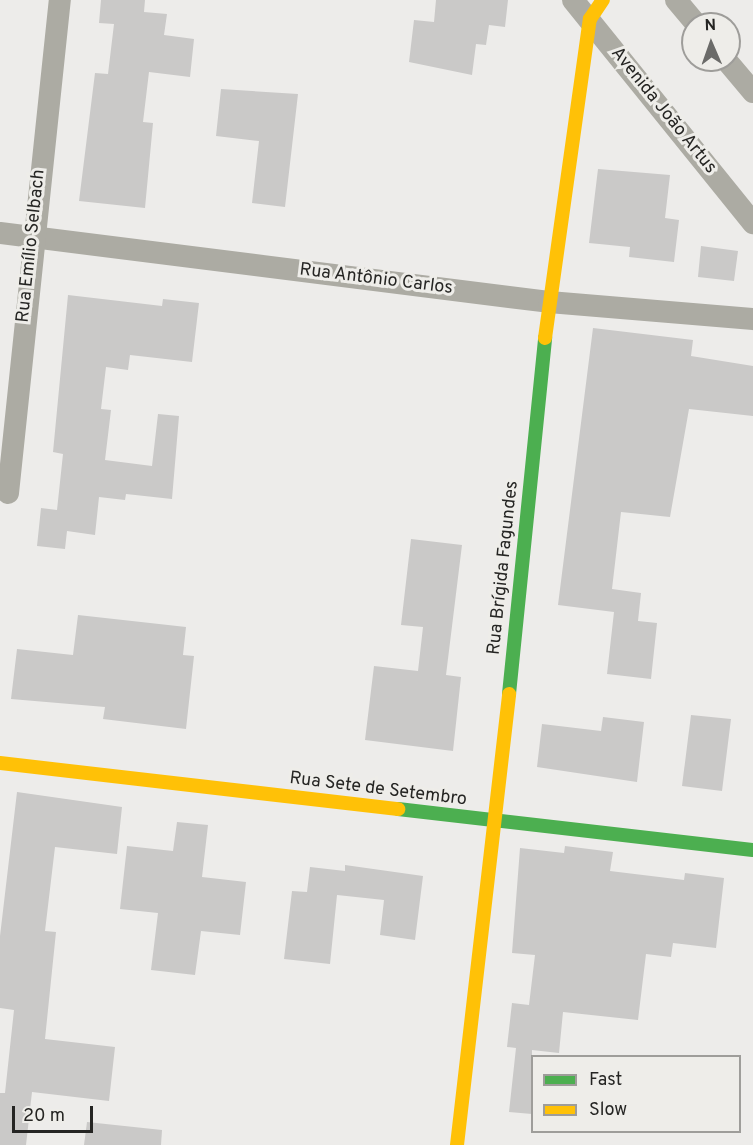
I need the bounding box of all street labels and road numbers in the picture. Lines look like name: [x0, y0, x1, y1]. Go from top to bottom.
street label: Avenida João Artus: [605, 43, 721, 179]
street label: Rua Emílio Selbach: [13, 168, 51, 324]
street label: Rua Antônio Carlos: [298, 260, 454, 300]
street label: Rua Brígida Fagundes: [484, 480, 524, 656]
street label: Rua Sete de Setembro: [288, 768, 468, 812]

